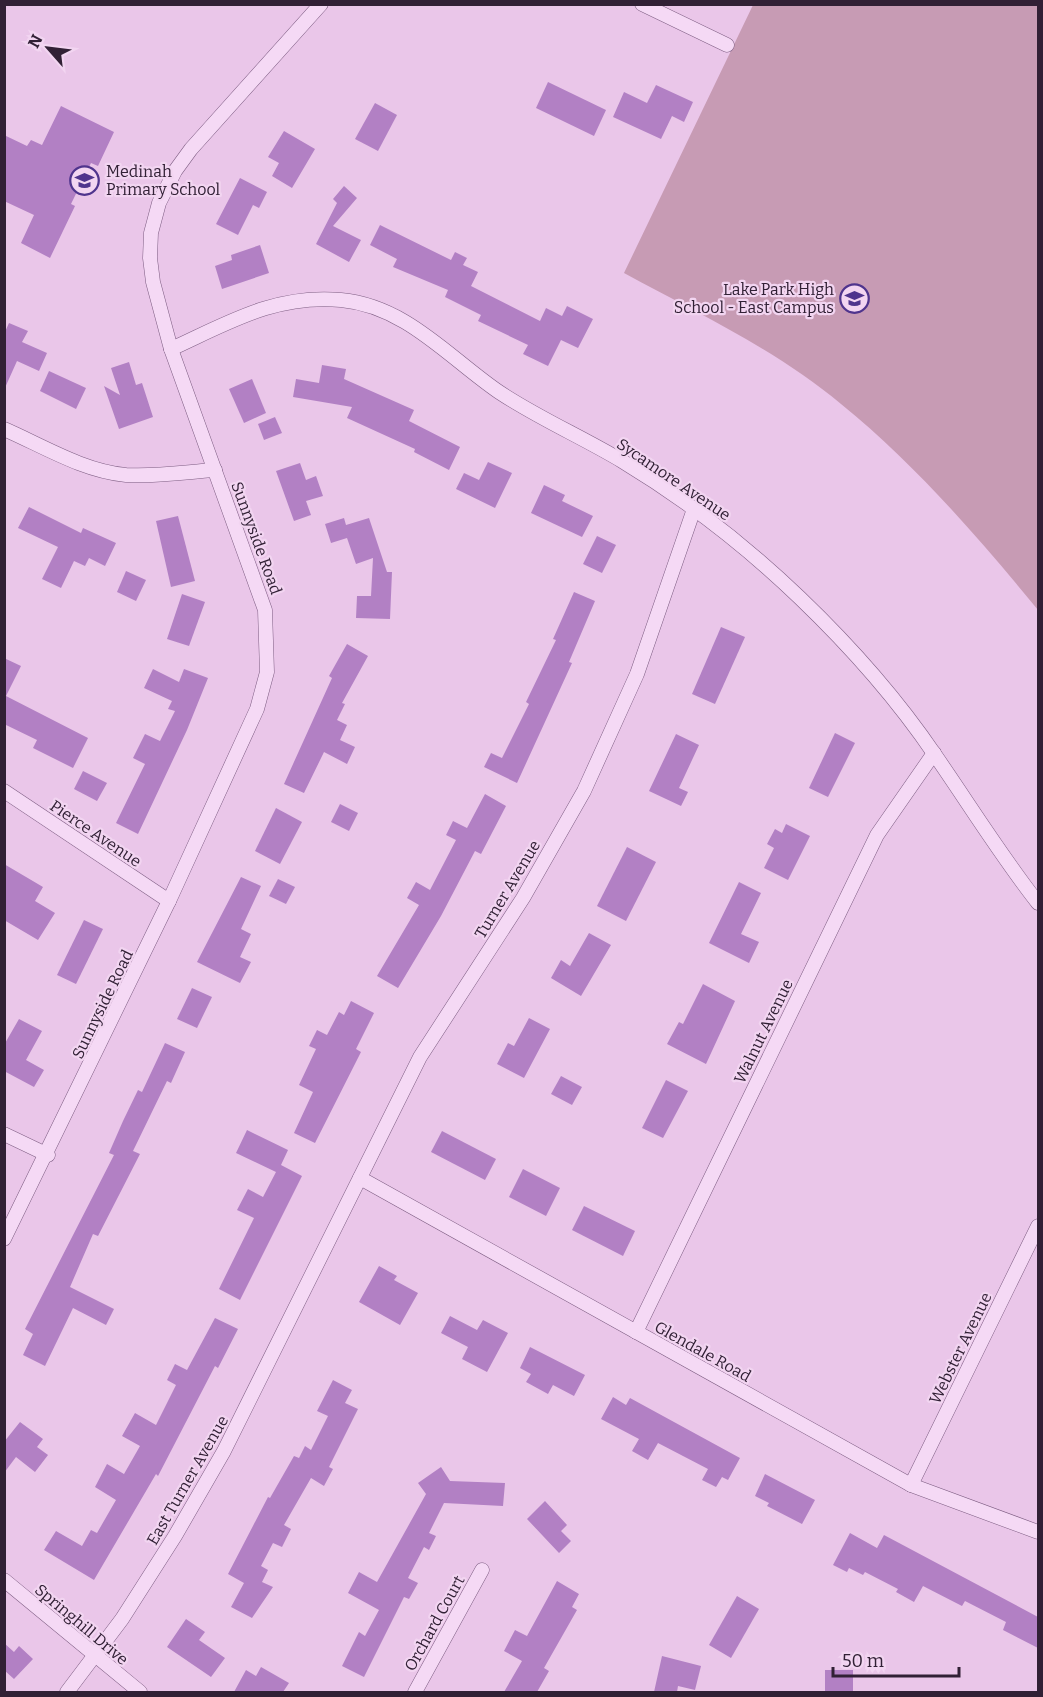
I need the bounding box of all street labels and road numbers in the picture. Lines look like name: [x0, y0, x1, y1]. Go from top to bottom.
street label: Sycamore Avenue: [613, 434, 734, 525]
street label: Sunnyside Road: [227, 479, 286, 598]
street label: Pierce Avenue: [47, 796, 145, 871]
street label: Turner Avenue: [471, 837, 544, 942]
street label: Sunnyside Road: [68, 946, 137, 1062]
street label: Walnut Avenue: [730, 976, 797, 1086]
street label: Webster Avenue: [925, 1289, 996, 1407]
street label: Glendale Road: [651, 1317, 755, 1386]
street label: East Turner Avenue: [143, 1412, 232, 1548]
street label: Orchard Court: [400, 1572, 469, 1674]
street label: Springhill Drive: [31, 1580, 132, 1669]

